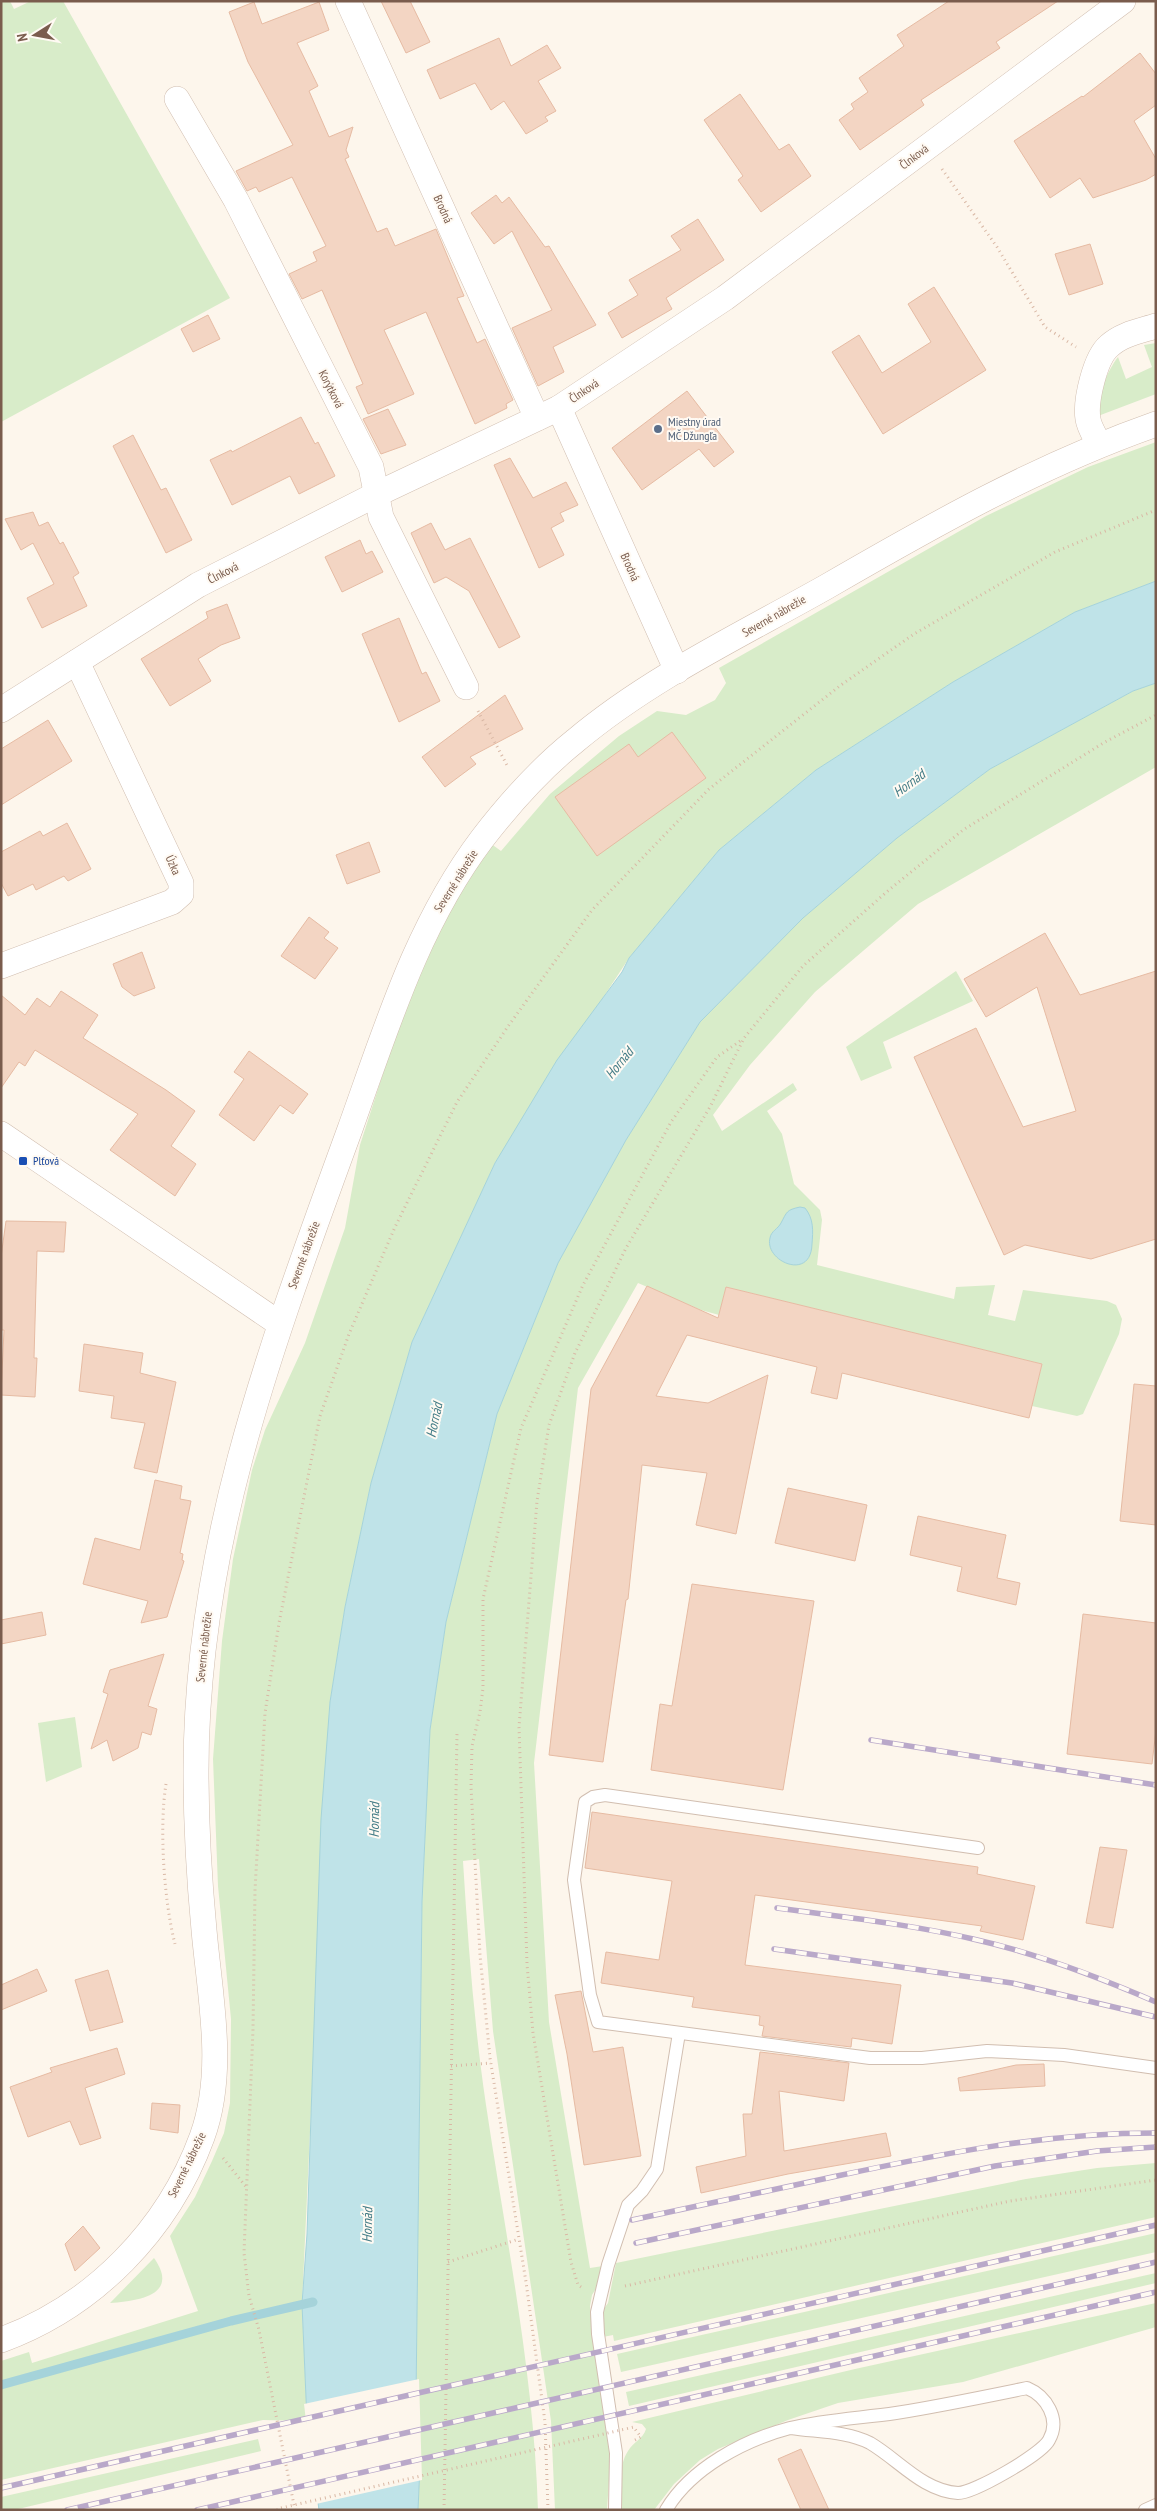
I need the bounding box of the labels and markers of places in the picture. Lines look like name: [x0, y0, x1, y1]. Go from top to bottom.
place label: Miestny úrad MČ Džungľa: [668, 414, 721, 443]
marker: Miestny úrad MČ Džungľa: [652, 423, 664, 435]
place label: Plťová: [33, 1153, 59, 1168]
marker: Plťová: [17, 1155, 29, 1167]

